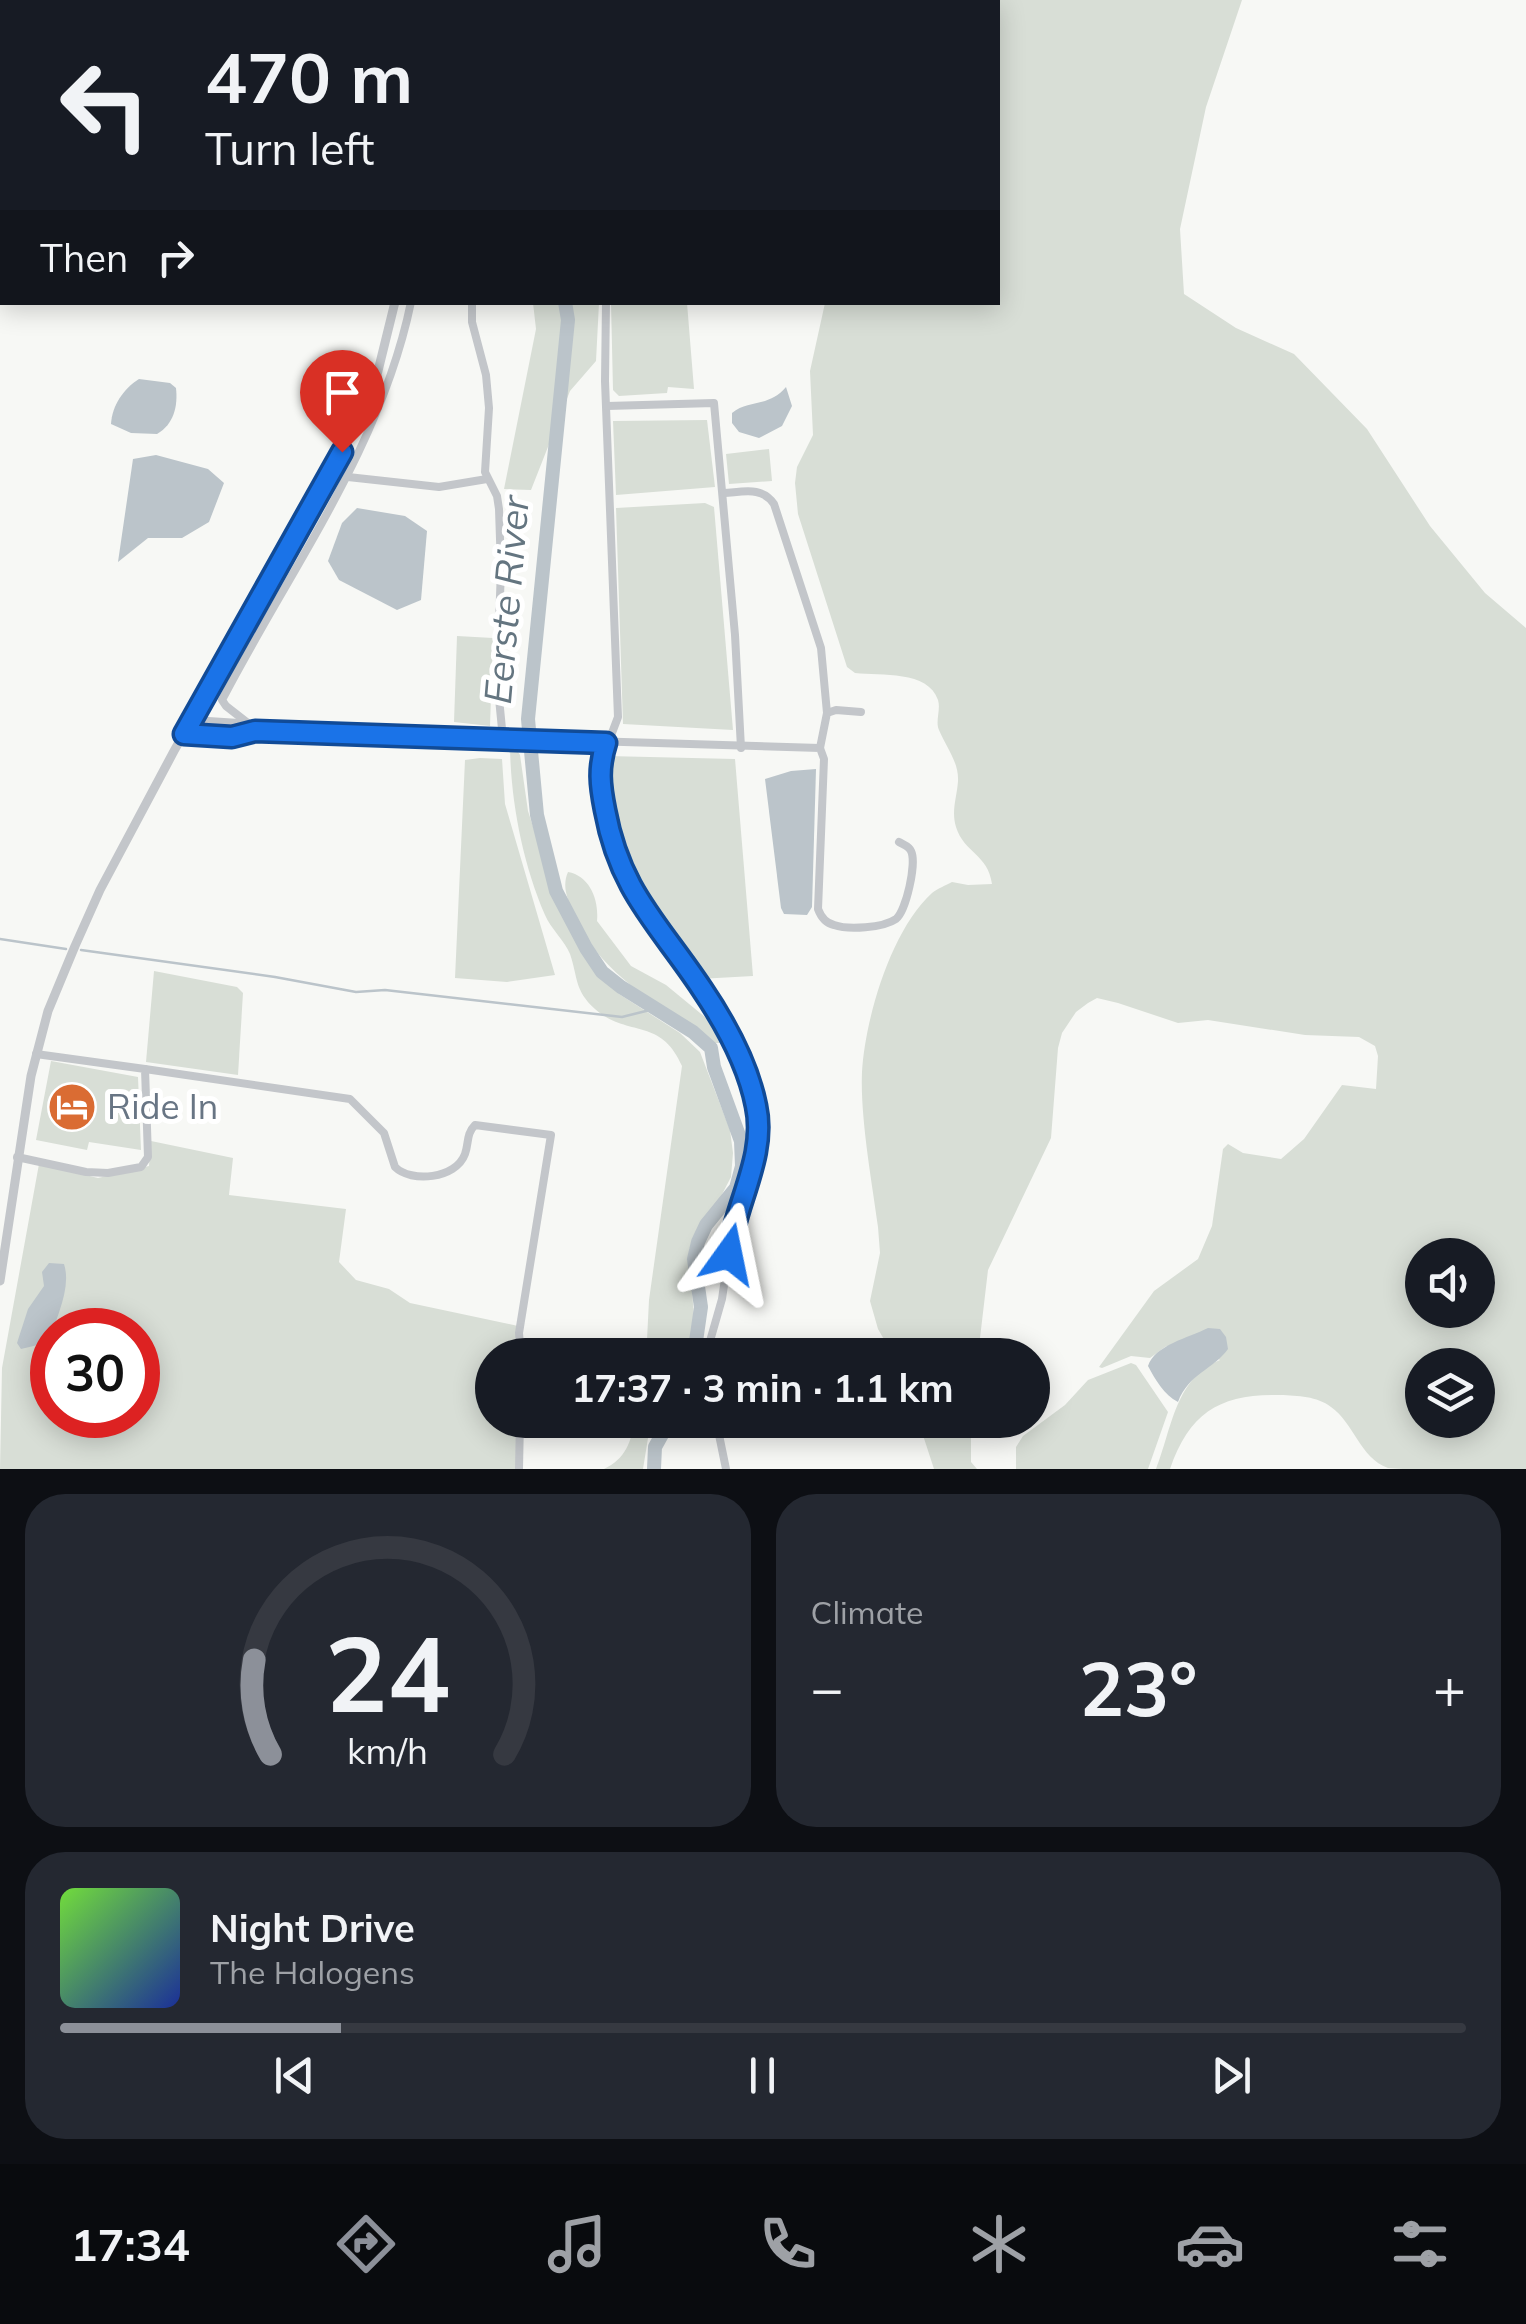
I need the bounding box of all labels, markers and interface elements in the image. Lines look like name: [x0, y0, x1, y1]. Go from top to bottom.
text: 470 m: [205, 33, 413, 121]
icon: left: [40, 40, 170, 170]
text: Turn left: [205, 120, 374, 176]
icon: right: [148, 230, 203, 285]
text: Then: [40, 234, 128, 282]
pin: [300, 350, 385, 453]
icon: arrive: [315, 365, 370, 420]
water label: Eerste River: [473, 492, 539, 706]
hotel icon: Ride In: [46, 1081, 98, 1133]
place label: Ride In: [107, 1084, 218, 1128]
position arrow: [677, 1202, 781, 1306]
map controls: [1405, 1238, 1495, 1438]
button: sound: [1405, 1238, 1495, 1328]
speed limit sign: 30: [30, 1308, 160, 1438]
button: layers: [1405, 1348, 1495, 1438]
text: 17:37 · 3 min · 1.1 km: [571, 1364, 954, 1412]
text: Climate: [811, 1592, 923, 1632]
text: 24: [325, 1607, 450, 1738]
text: 23°: [1079, 1641, 1197, 1735]
text: −: [811, 1653, 844, 1722]
text: +: [1433, 1653, 1466, 1722]
text: km/h: [347, 1728, 428, 1773]
text: Night Drive: [210, 1904, 415, 1952]
text: The Halogens: [210, 1952, 415, 1992]
icon: previous: [267, 2048, 322, 2103]
icon: pause: [735, 2048, 790, 2103]
icon: next: [1204, 2048, 1259, 2103]
icon: directions: [331, 2209, 401, 2279]
icon: music: [542, 2209, 612, 2279]
icon: phone: [753, 2209, 823, 2279]
icon: climate: [964, 2209, 1034, 2279]
icon: car: [1175, 2209, 1245, 2279]
icon: filters: [1385, 2209, 1455, 2279]
text: 17:34: [70, 2216, 190, 2272]

